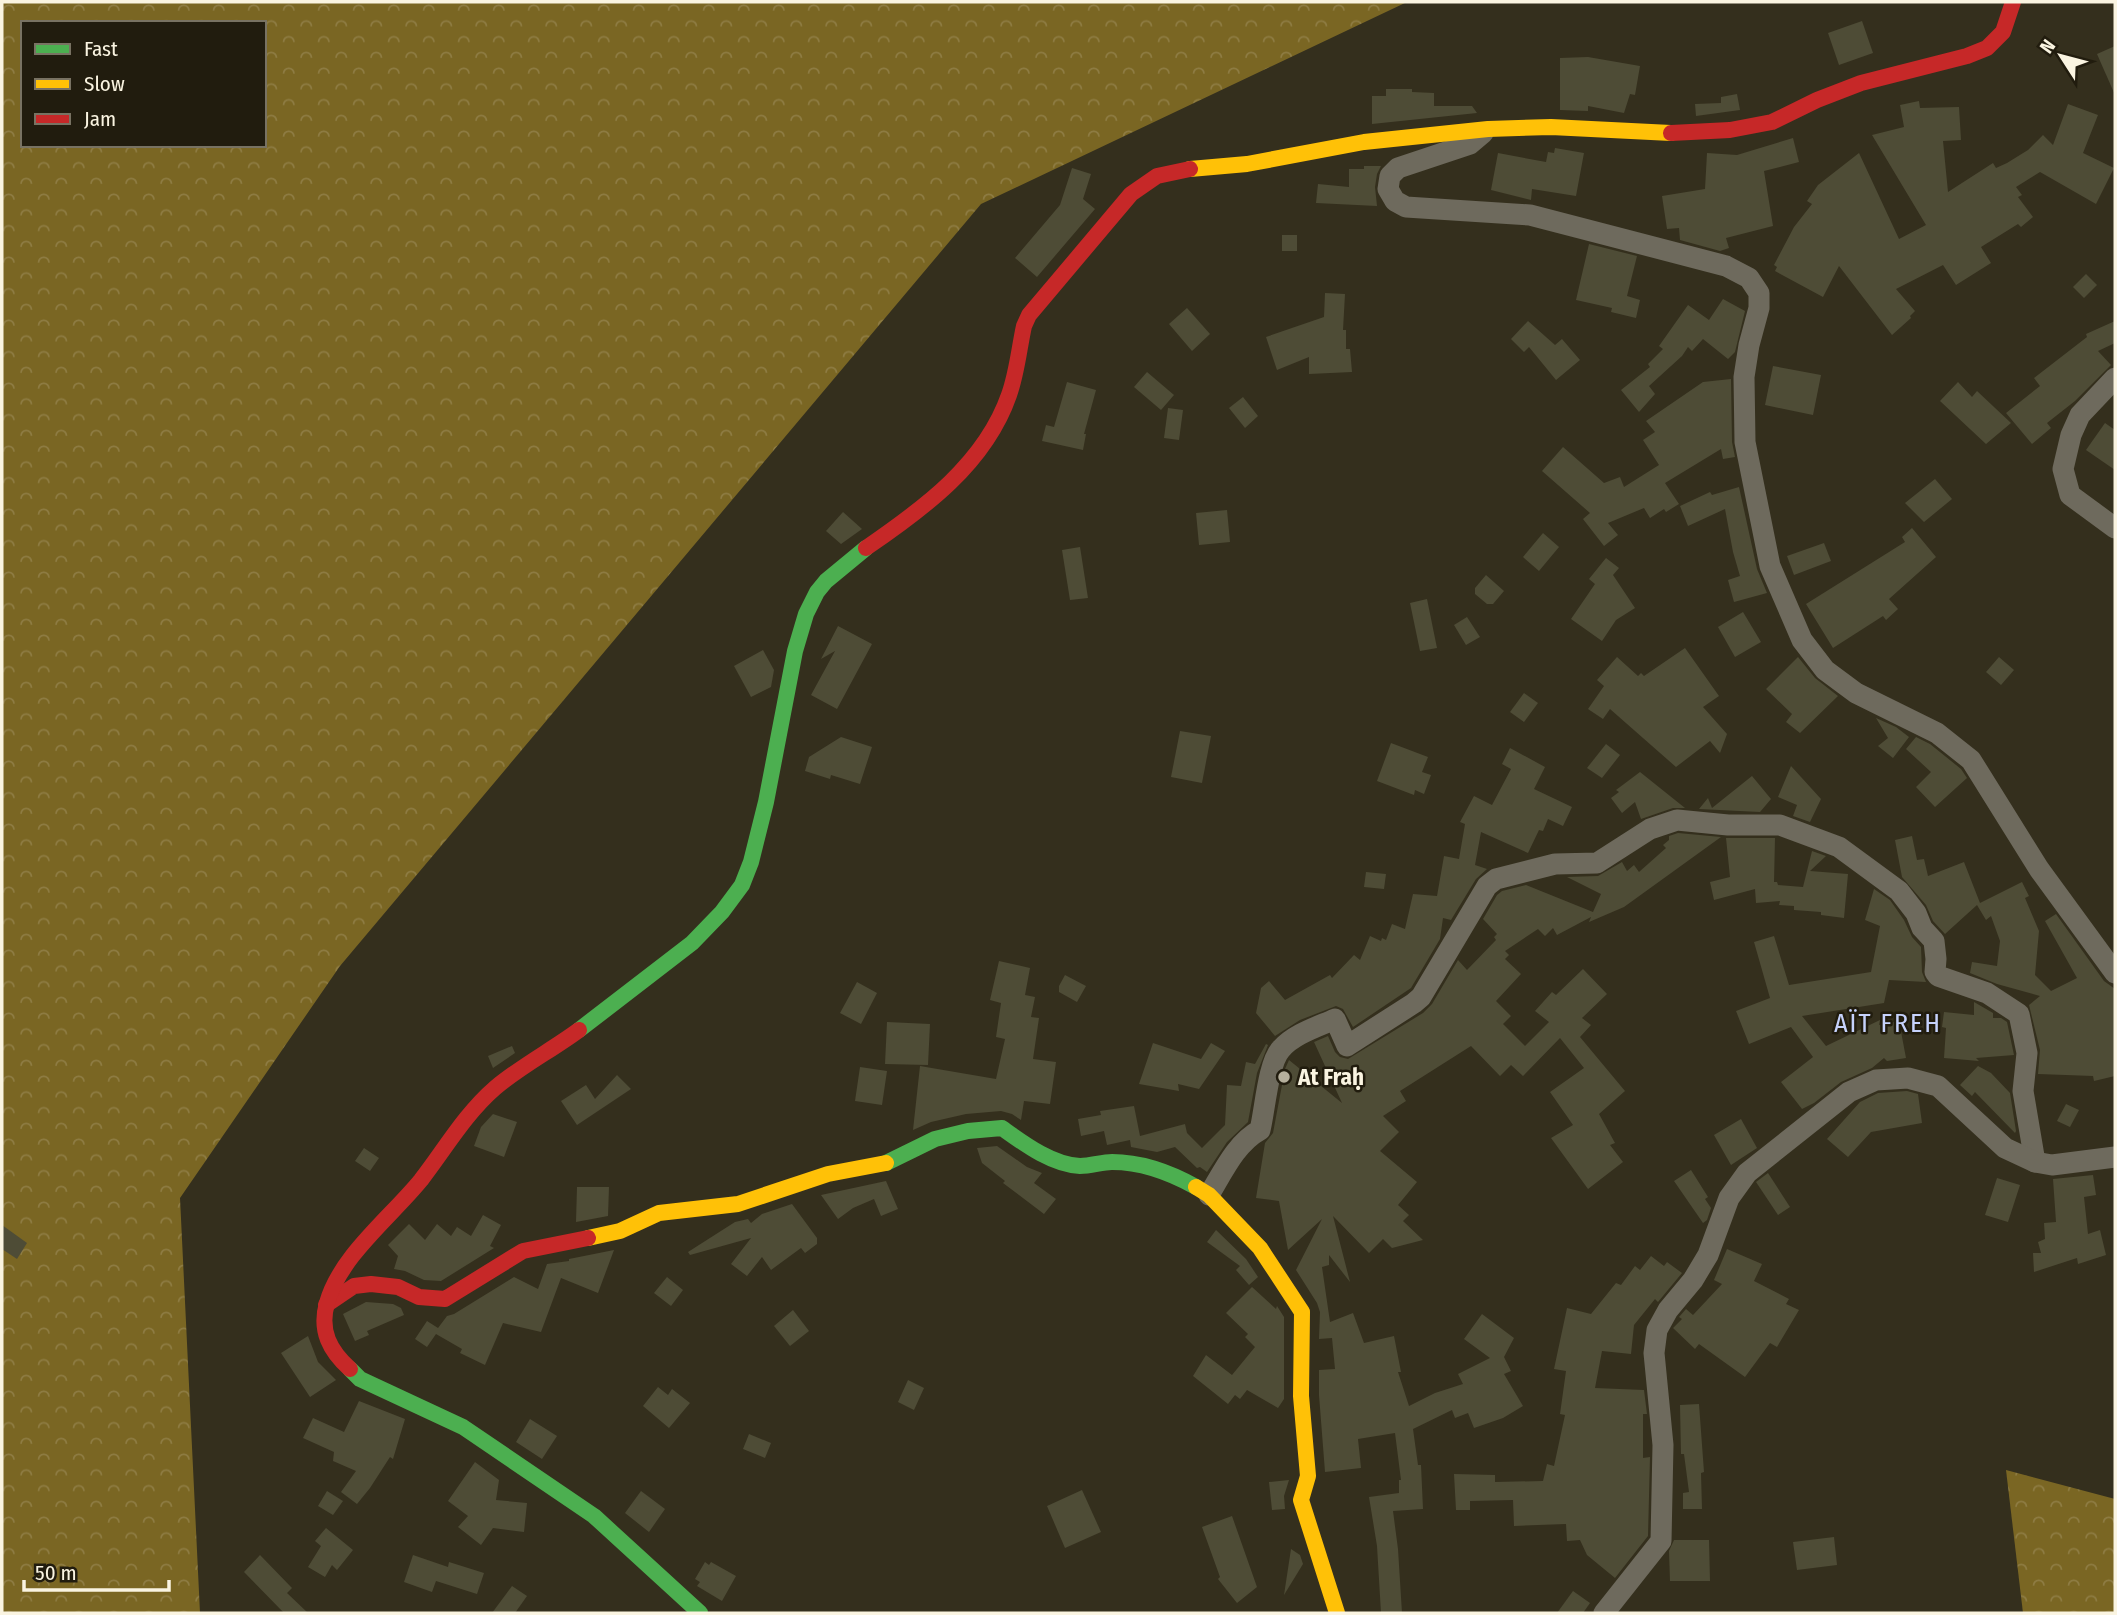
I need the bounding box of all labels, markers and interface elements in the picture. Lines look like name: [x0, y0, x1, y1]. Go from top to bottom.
legend: [21, 21, 266, 147]
north arrow: [2026, 21, 2096, 91]
text: N: [2035, 35, 2060, 58]
text: Fast: [84, 36, 118, 62]
text: Slow: [84, 71, 125, 97]
text: Jam: [84, 106, 116, 132]
district label: AÏT FREH: [1834, 1008, 1942, 1039]
place label: At Fraḥ: [1297, 1063, 1364, 1091]
marker: At Fraḥ: [1276, 1069, 1292, 1085]
scale bar: [24, 1548, 170, 1592]
text: 50 m: [35, 1560, 77, 1586]

